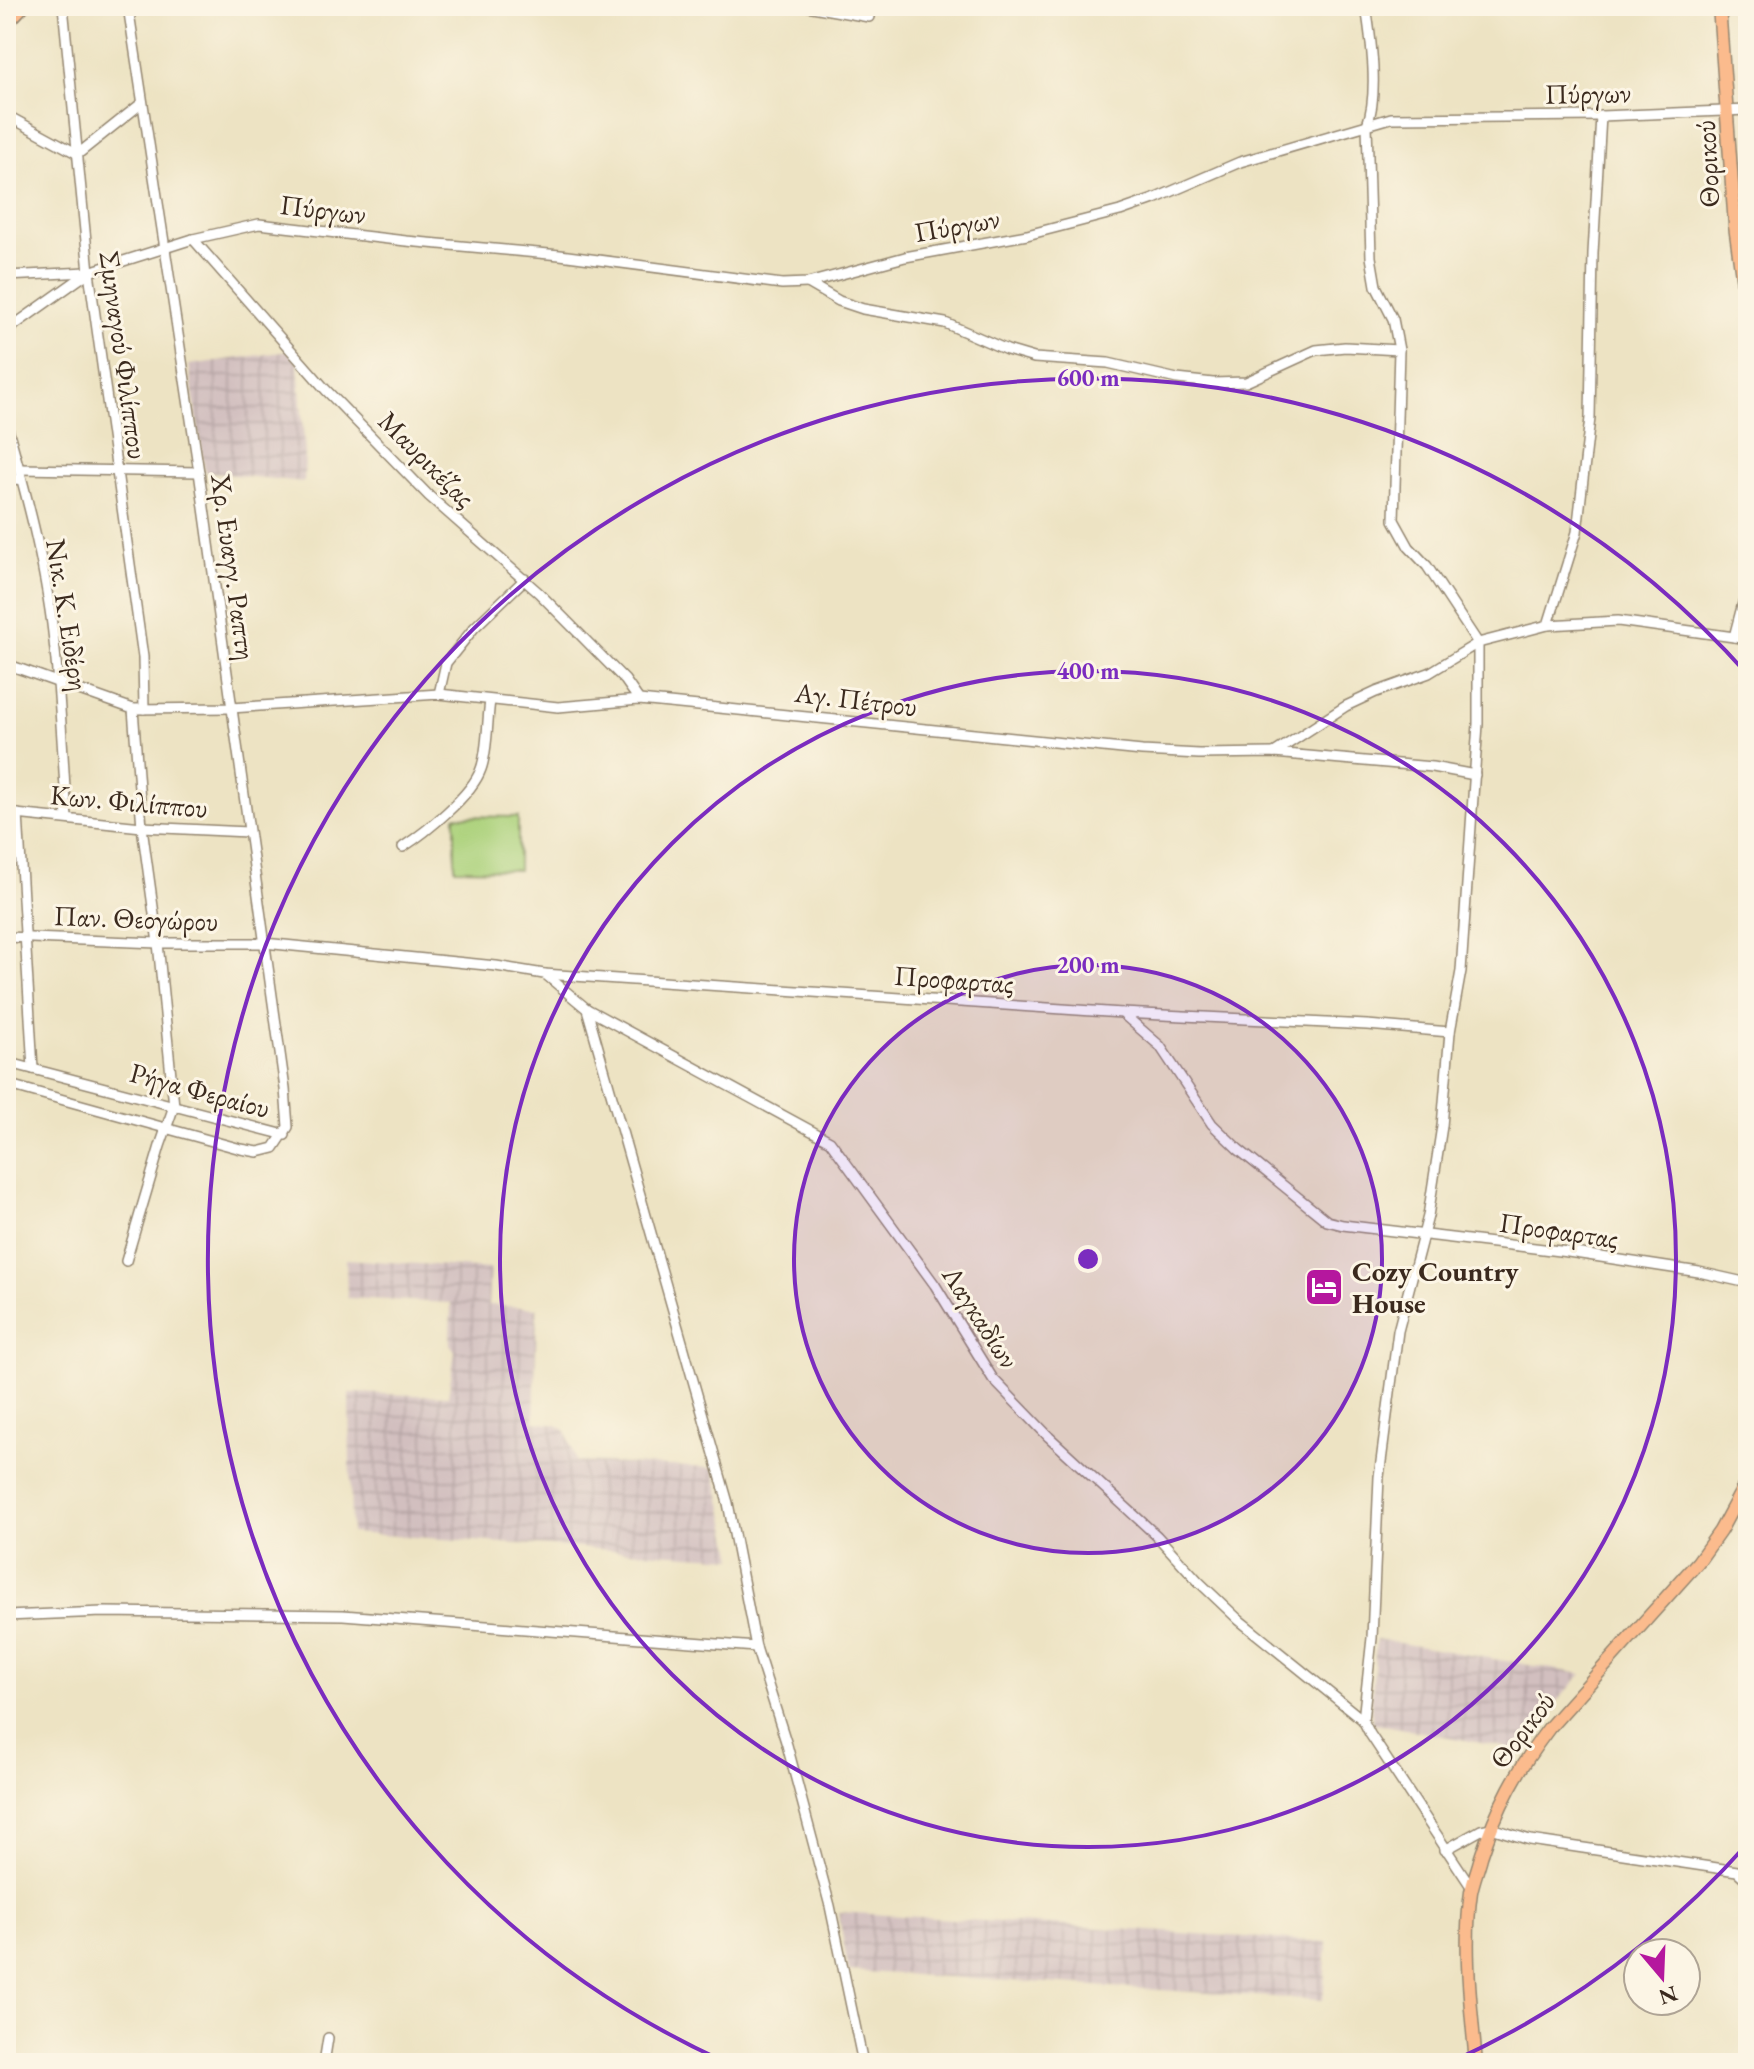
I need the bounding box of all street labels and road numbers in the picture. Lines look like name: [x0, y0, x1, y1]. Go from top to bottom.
street label: Πύργων: [1544, 74, 1632, 112]
street label: Θορικού: [1687, 119, 1727, 209]
street label: Πύργων: [278, 186, 368, 232]
street label: Πύργων: [911, 200, 1003, 250]
street label: Σμηναγού Φιλίππου: [92, 249, 156, 461]
street label: Μαυρικέζας: [371, 403, 483, 515]
street label: Χρ. Ευαγγ. Ραπτη: [203, 471, 265, 662]
street label: Νικ. Κ. Ειδέρη: [38, 536, 98, 694]
street label: Αγ. Πέτρου: [792, 674, 919, 724]
street label: Κων. Φιλίππου: [49, 776, 209, 826]
street label: Παν. Θεογώρου: [53, 897, 219, 939]
street label: Προφαρτας: [893, 957, 1015, 1001]
street label: Ρήγα Φεραίου: [126, 1054, 274, 1126]
street label: Προφαρτας: [1497, 1204, 1621, 1256]
street label: Λαγκαδίων: [934, 1258, 1027, 1375]
street label: Θορικού: [1481, 1684, 1563, 1776]

